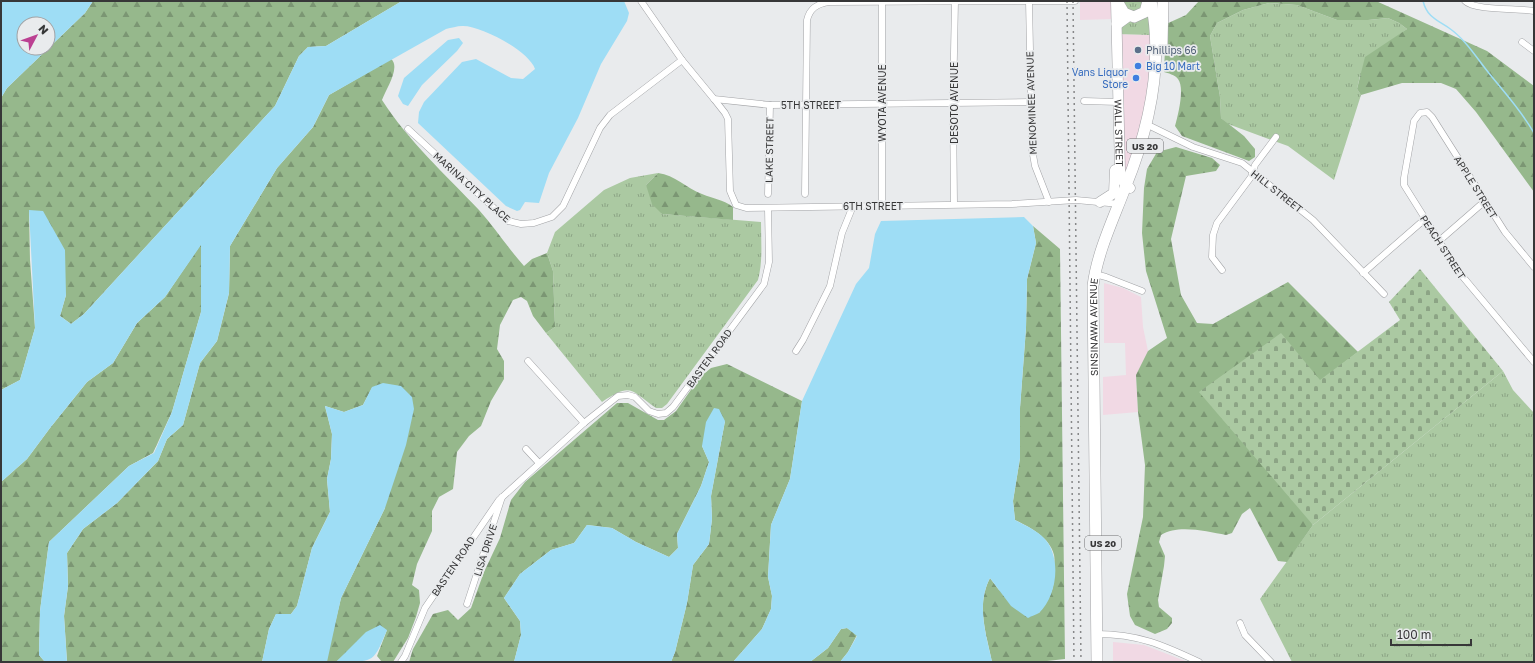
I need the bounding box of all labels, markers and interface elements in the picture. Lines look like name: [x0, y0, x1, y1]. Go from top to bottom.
north arrow: [16, 16, 56, 56]
text: N: [36, 22, 52, 37]
place label: Phillips 66: [1146, 44, 1197, 56]
marker: Phillips 66: [1133, 45, 1143, 55]
street label: MENOMINEE AVENUE: [1023, 51, 1039, 155]
place label: Big 10 Mart: [1146, 60, 1200, 72]
marker: Big 10 Mart: [1133, 61, 1143, 71]
street label: DESOTO AVENUE: [948, 62, 960, 144]
street label: WYOTA AVENUE: [876, 64, 888, 142]
place label: Vans Liquor Store: [1072, 66, 1128, 90]
marker: Vans Liquor Store: [1131, 73, 1141, 83]
street label: 5TH STREET: [781, 99, 841, 111]
street label: WALL STREET: [1112, 99, 1126, 167]
street label: LAKE STREET: [762, 117, 776, 183]
road number: US 20: [1127, 139, 1163, 153]
street label: MARINA CITY PLACE: [431, 149, 513, 225]
street label: APPLE STREET: [1452, 153, 1500, 221]
street label: HILL STREET: [1249, 167, 1305, 215]
street label: 6TH STREET: [843, 200, 903, 212]
street label: PEACH STREET: [1418, 213, 1468, 281]
street label: SINSINAWA AVENUE: [1087, 277, 1100, 376]
street label: BASTEN ROAD: [684, 326, 734, 390]
street label: LISA DRIVE: [471, 522, 499, 578]
street label: BASTEN ROAD: [429, 534, 477, 598]
road number: US 20: [1085, 536, 1121, 550]
scale bar: [1391, 621, 1471, 647]
text: 100 m: [1397, 627, 1431, 642]

